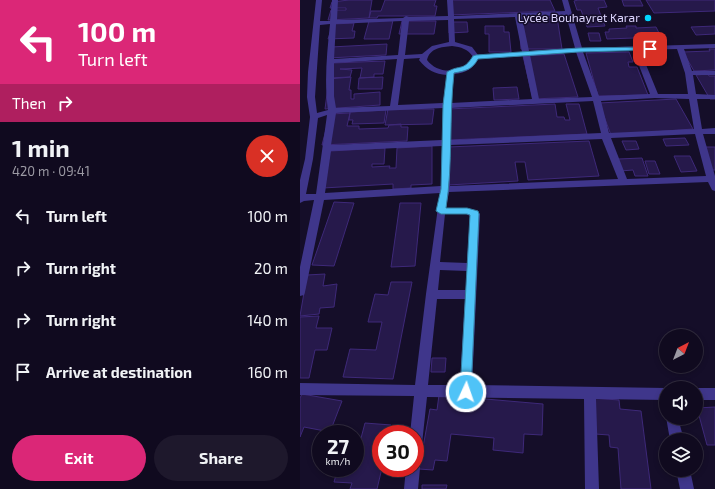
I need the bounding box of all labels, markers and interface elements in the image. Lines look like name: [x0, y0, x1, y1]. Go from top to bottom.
place label: Lycée Bouhayret Karar: [518, 10, 640, 24]
marker: Lycée Bouhayret Karar: [643, 13, 653, 23]
text: 100 m: [78, 14, 156, 48]
icon: left: [12, 16, 64, 68]
pin: [633, 32, 667, 66]
icon: arrive: [639, 38, 661, 60]
text: Turn left: [78, 48, 148, 70]
icon: right: [54, 92, 76, 114]
text: Then: [12, 94, 46, 112]
text: 1 min: [12, 133, 70, 162]
button: close: [246, 135, 288, 177]
text: 420 m · 09:41: [12, 163, 90, 179]
icon: left: [12, 205, 34, 227]
text: Turn left: [46, 207, 107, 225]
text: 100 m: [247, 207, 288, 225]
icon: right: [12, 257, 34, 279]
text: Turn right: [46, 259, 116, 277]
text: 20 m: [254, 259, 288, 277]
icon: right: [12, 309, 34, 331]
text: Turn right: [46, 311, 116, 329]
text: 140 m: [247, 311, 288, 329]
north arrow: [659, 329, 703, 373]
map controls: [659, 329, 703, 477]
icon: arrive: [12, 361, 34, 383]
text: Arrive at destination: [46, 363, 192, 381]
text: 160 m: [248, 363, 288, 381]
position arrow: [445, 371, 487, 413]
button: sound: [659, 381, 703, 425]
speed limit sign: 30: [372, 425, 424, 477]
button: layers: [659, 433, 703, 477]
text: 27: [327, 434, 349, 458]
button: Exit: [12, 435, 146, 481]
button: Share: [154, 435, 288, 481]
text: km/h: [326, 455, 350, 467]

